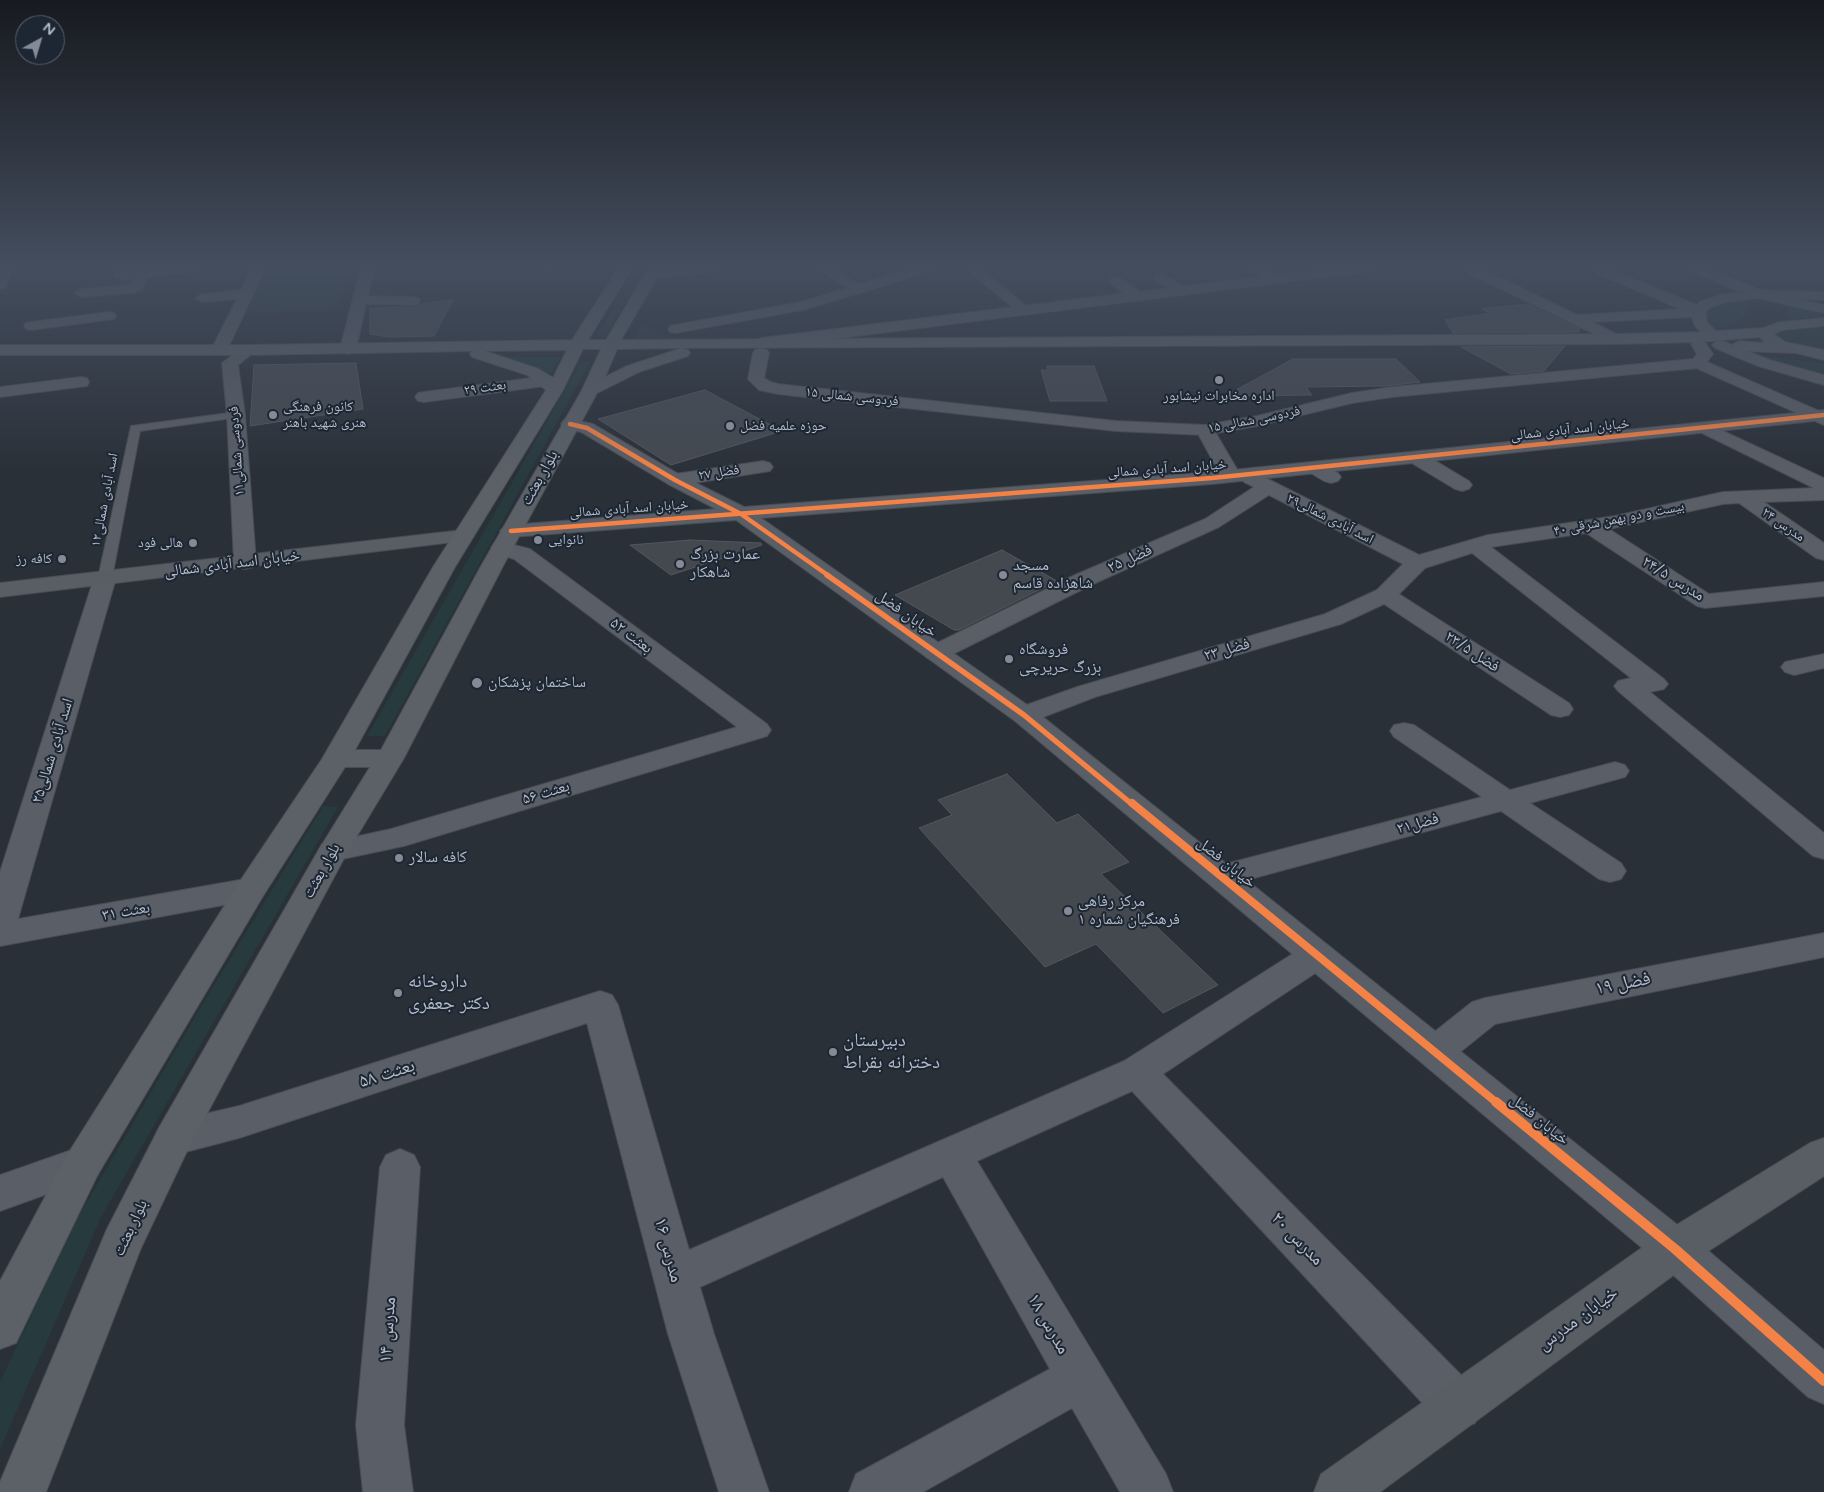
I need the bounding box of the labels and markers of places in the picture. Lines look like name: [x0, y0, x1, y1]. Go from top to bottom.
marker: اداره مخابرات نیشابور: [1213, 374, 1225, 386]
place label: اداره مخابرات نیشابور: [1163, 388, 1275, 404]
place label: کانون فرهنگی هنری شهید باهنر: [283, 399, 366, 432]
marker: کانون فرهنگی هنری شهید باهنر: [267, 409, 279, 421]
place label: حوزه علمیه فضل: [740, 418, 827, 434]
marker: حوزه علمیه فضل: [724, 420, 736, 432]
place label: نانوایی: [548, 532, 584, 548]
marker: نانوایی: [532, 534, 544, 546]
place label: هالی فود: [138, 535, 183, 551]
marker: هالی فود: [187, 537, 199, 549]
place label: عمارت بزرگ شاهکار: [690, 545, 760, 583]
place label: کافه رز: [16, 551, 52, 567]
marker: کافه رز: [56, 553, 68, 565]
place label: مسجد شاهزاده قاسم: [1013, 556, 1093, 594]
marker: عمارت بزرگ شاهکار: [674, 558, 686, 570]
marker: مسجد شاهزاده قاسم: [997, 569, 1009, 581]
place label: فروشگاه بزرگ حریرچی: [1019, 640, 1102, 678]
marker: فروشگاه بزرگ حریرچی: [1003, 653, 1015, 665]
place label: ساختمان پزشکان: [488, 673, 586, 693]
marker: ساختمان پزشکان: [470, 676, 484, 690]
place label: کافه سالار: [409, 848, 467, 868]
marker: کافه سالار: [393, 852, 405, 864]
place label: مرکز رفاهی فرهنگیان شماره ۱: [1078, 892, 1180, 930]
marker: مرکز رفاهی فرهنگیان شماره ۱: [1062, 905, 1074, 917]
place label: داروخانه دکتر جعفری: [408, 971, 490, 1015]
marker: داروخانه دکتر جعفری: [392, 987, 404, 999]
place label: دبیرستان دخترانه بقراط: [843, 1030, 940, 1074]
marker: دبیرستان دخترانه بقراط: [827, 1046, 839, 1058]

